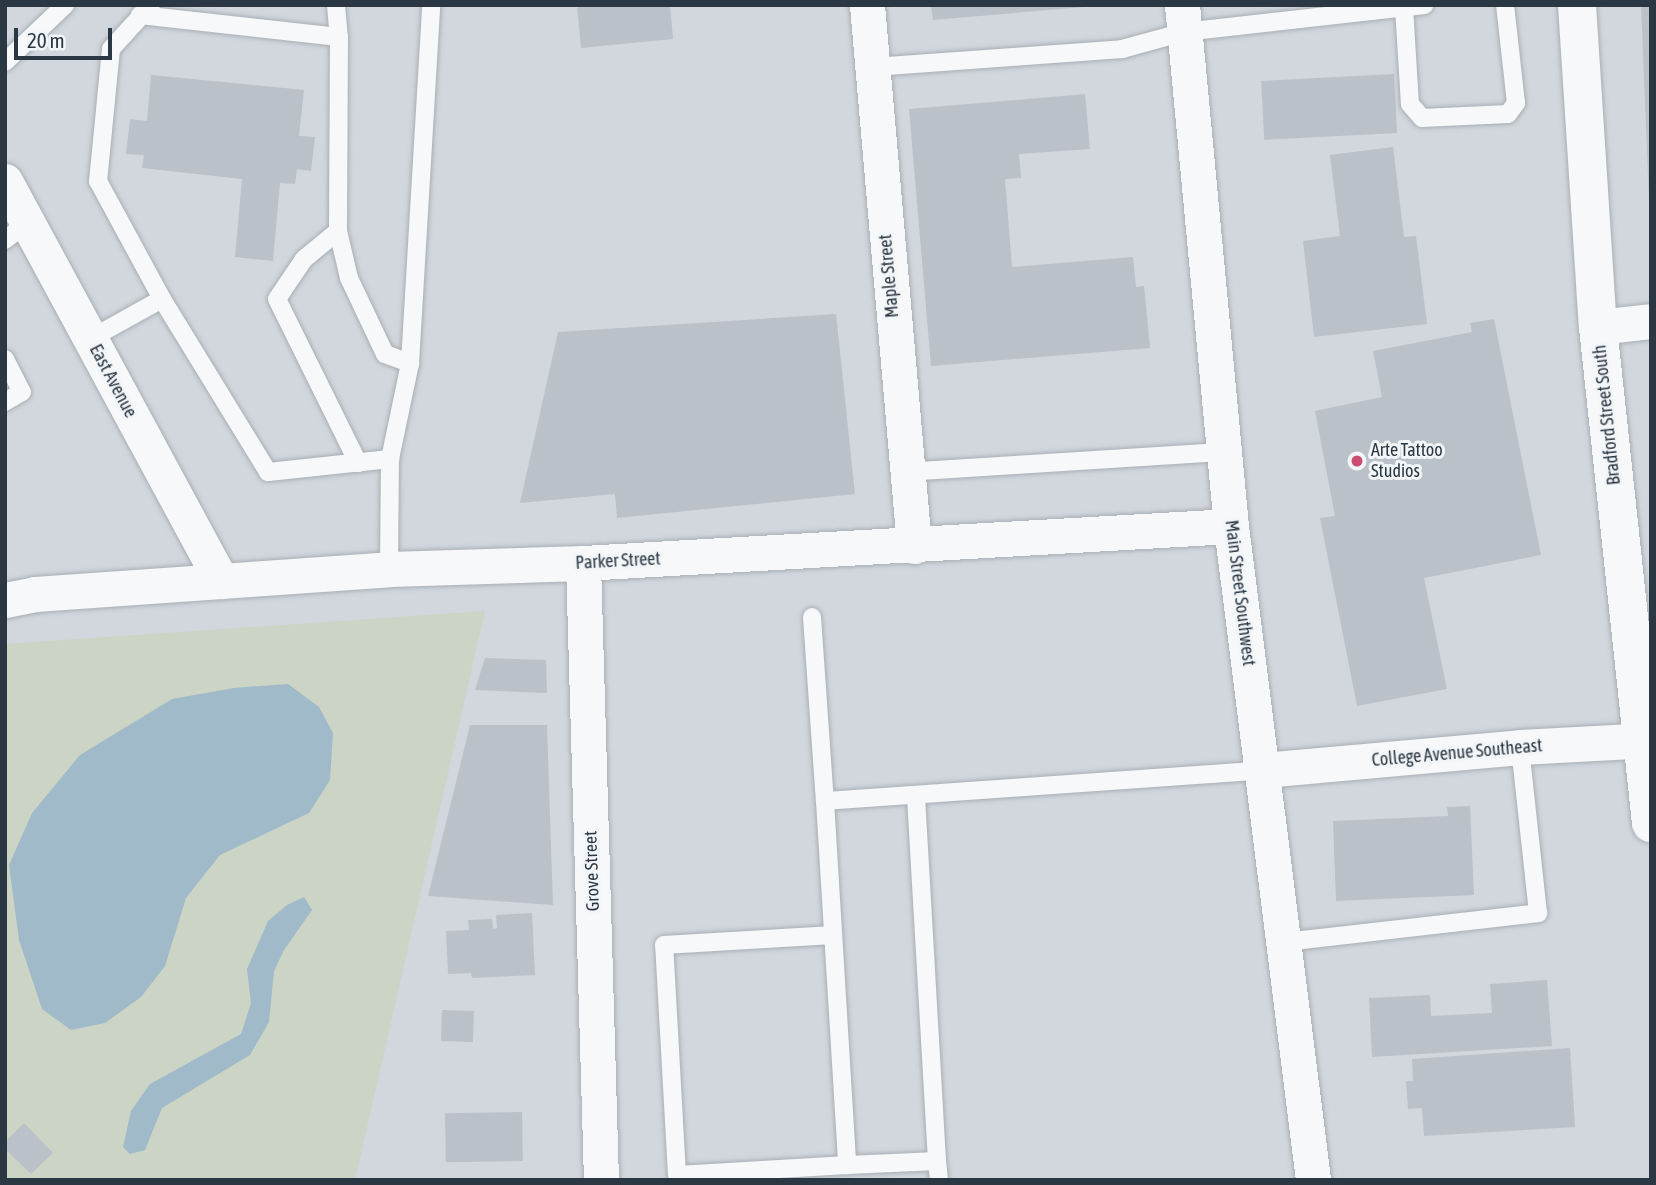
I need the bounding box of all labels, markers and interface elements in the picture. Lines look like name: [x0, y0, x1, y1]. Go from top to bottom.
scale bar: [18, 14, 116, 58]
text: 20 m: [27, 28, 65, 52]
street label: Maple Street: [875, 233, 903, 319]
street label: East Avenue: [85, 341, 141, 421]
street label: Bradford Street South: [1589, 344, 1625, 486]
place label: Arte Tattoo Studios: [1371, 440, 1443, 482]
marker: Arte Tattoo Studios: [1349, 453, 1365, 469]
street label: Main Street Southwest: [1220, 519, 1260, 667]
street label: Parker Street: [575, 548, 661, 574]
street label: College Avenue Southeast: [1371, 735, 1543, 771]
street label: Grove Street: [580, 830, 604, 912]

